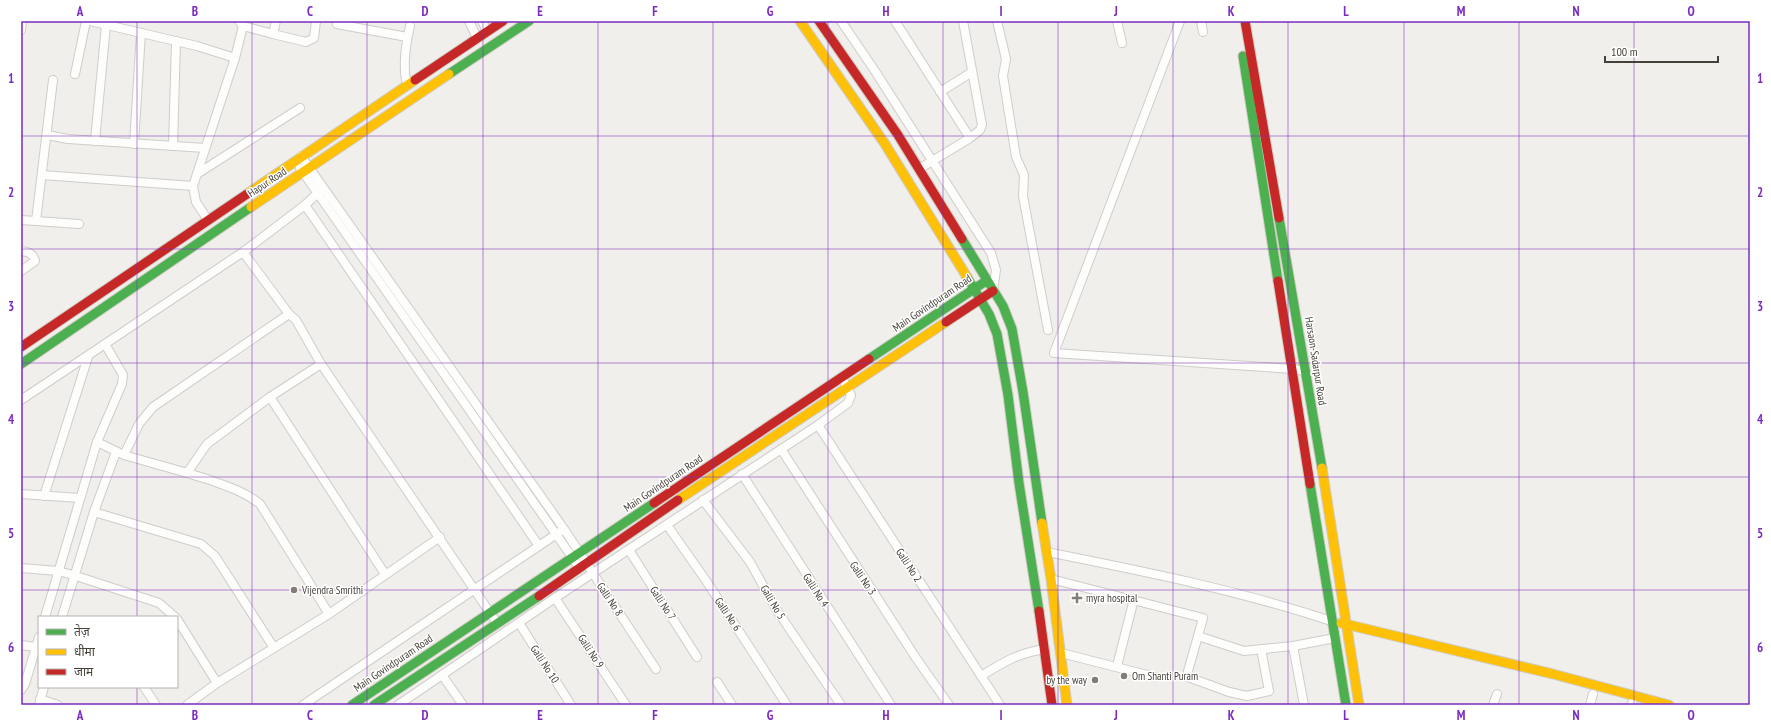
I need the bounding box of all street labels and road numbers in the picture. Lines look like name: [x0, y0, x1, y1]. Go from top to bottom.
street label: Hapur Road: [245, 164, 289, 200]
street label: Main Govindpuram Road: [890, 271, 974, 335]
street label: Harsaon-Sadarpur Road: [1302, 316, 1330, 406]
street label: Main Govindpuram Road: [621, 451, 705, 515]
street label: Galli No 2: [893, 545, 925, 585]
street label: Galli No 3: [847, 558, 879, 598]
street label: Galli No 4: [800, 570, 832, 610]
street label: Galli No 8: [594, 579, 626, 619]
street label: Galli No 5: [757, 582, 789, 622]
street label: Galli No 7: [647, 583, 679, 623]
street label: Galli No 6: [712, 594, 744, 634]
street label: Main Govindpuram Road: [351, 631, 435, 695]
street label: Galli No 9: [575, 631, 607, 671]
street label: Galli No 10: [528, 642, 562, 686]

